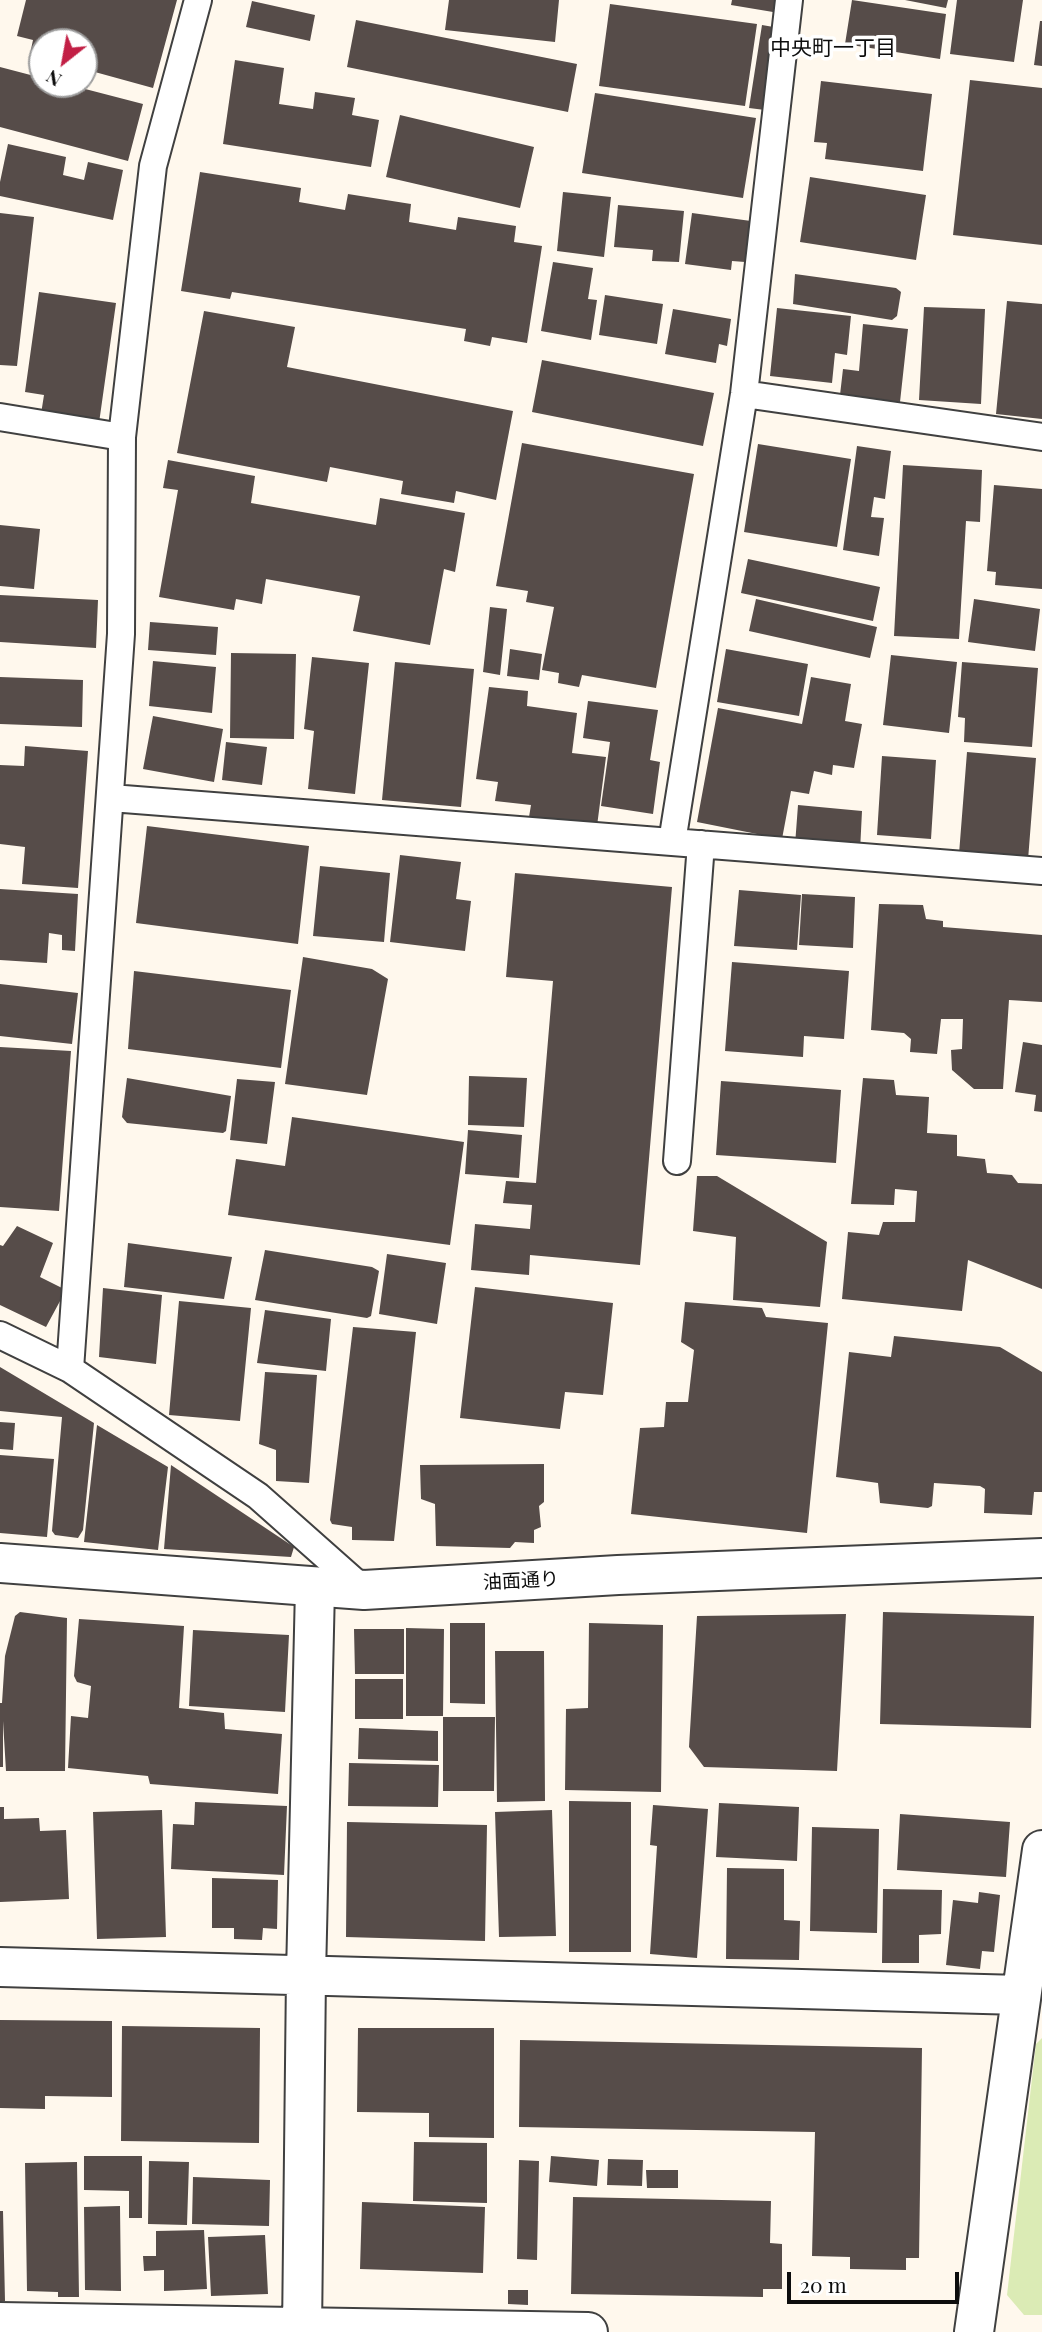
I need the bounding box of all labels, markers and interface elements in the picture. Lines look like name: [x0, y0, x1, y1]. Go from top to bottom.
north arrow: [28, 28, 98, 98]
district label: 中央町一丁目: [770, 35, 896, 61]
text: N: [41, 65, 66, 94]
street label: 油面通り: [482, 1568, 560, 1594]
scale bar: [790, 2258, 962, 2302]
text: 20 m: [800, 2270, 847, 2298]

